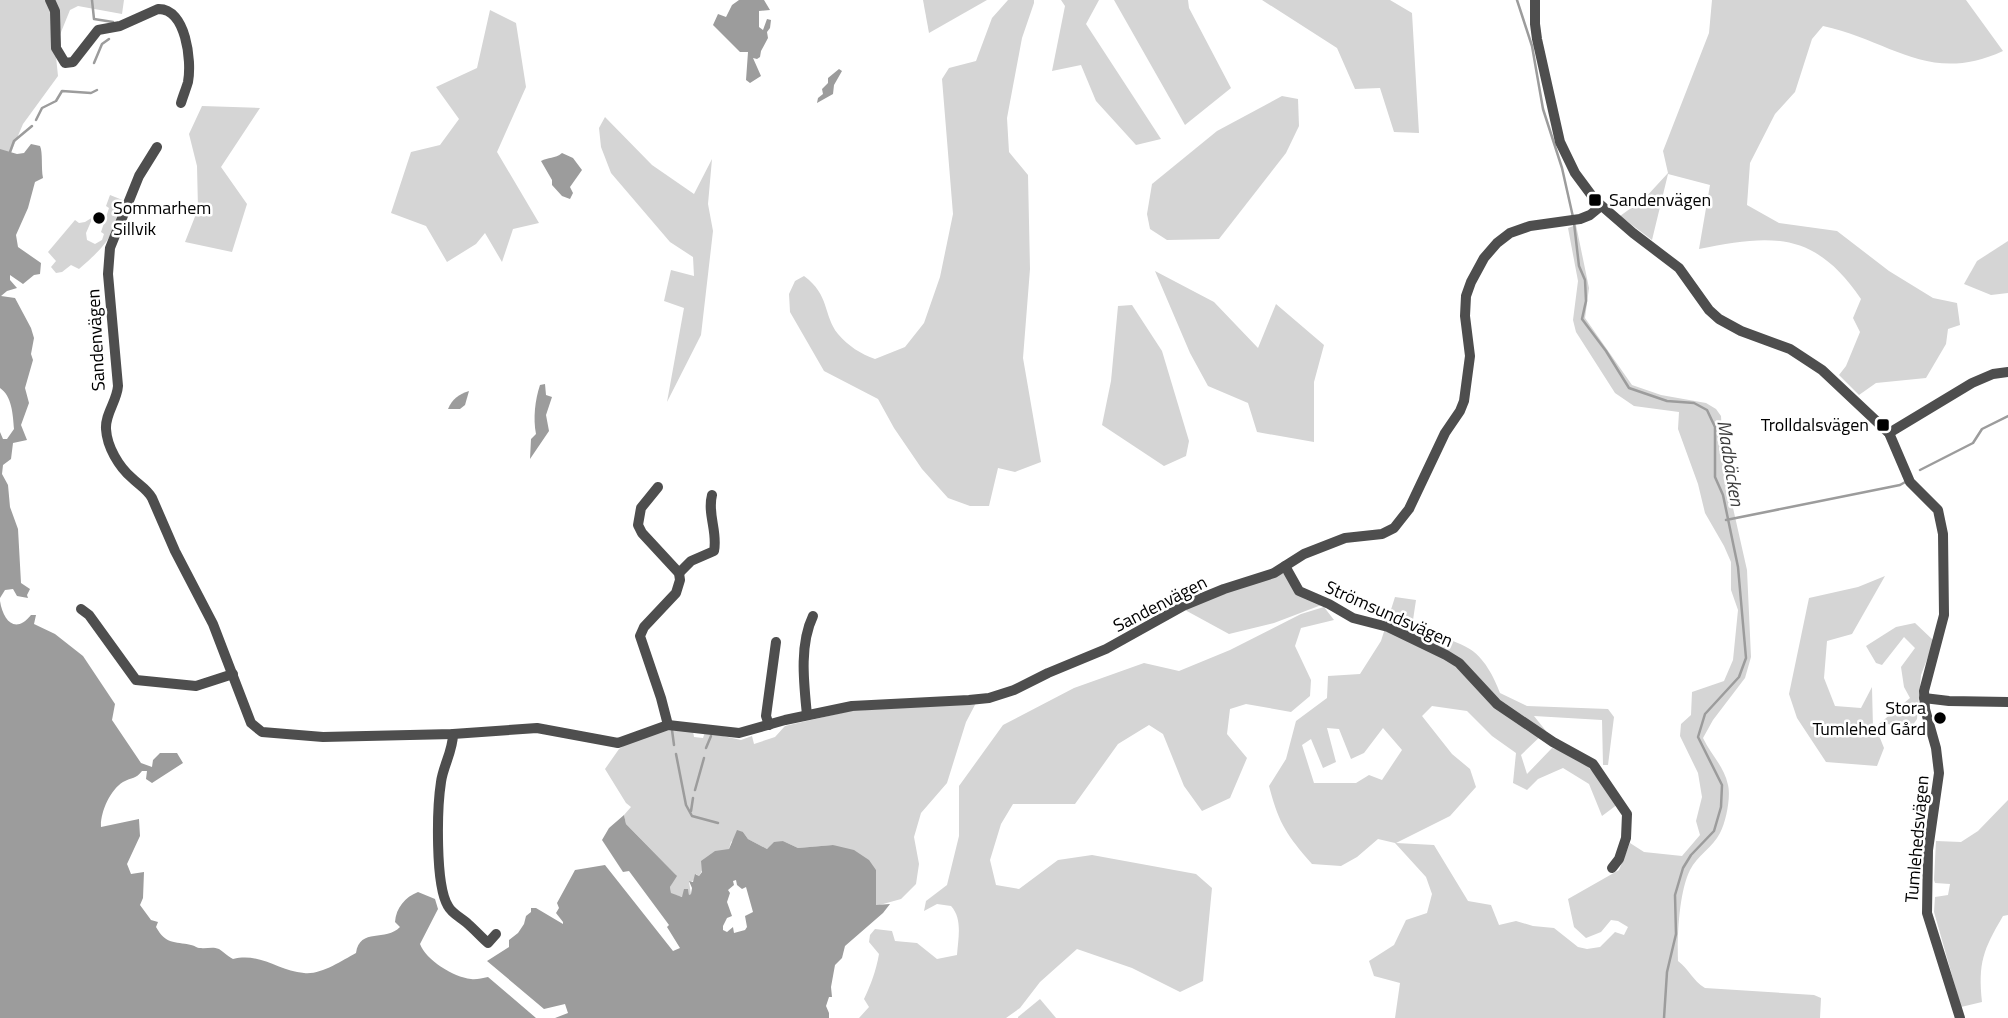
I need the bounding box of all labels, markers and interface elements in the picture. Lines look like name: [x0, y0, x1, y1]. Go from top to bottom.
place label: Sandenvägen: [1609, 186, 1711, 213]
marker: Sandenvägen: [1587, 192, 1603, 208]
place label: Sommarhem Sillvik: [113, 194, 211, 242]
marker: Sommarhem Sillvik: [91, 210, 107, 226]
street label: Sandenvägen: [79, 288, 112, 392]
place label: Trolldalsvägen: [1761, 411, 1869, 438]
marker: Trolldalsvägen: [1875, 417, 1891, 433]
water label: Madbäcken: [1710, 418, 1753, 509]
street label: Sandenvägen: [1108, 568, 1211, 639]
street label: Strömsundsvägen: [1321, 573, 1457, 654]
place label: Stora Tumlehed Gård: [1812, 694, 1926, 742]
marker: Stora Tumlehed Gård: [1932, 710, 1948, 726]
street label: Tumlehedsvägen: [1897, 774, 1936, 904]

